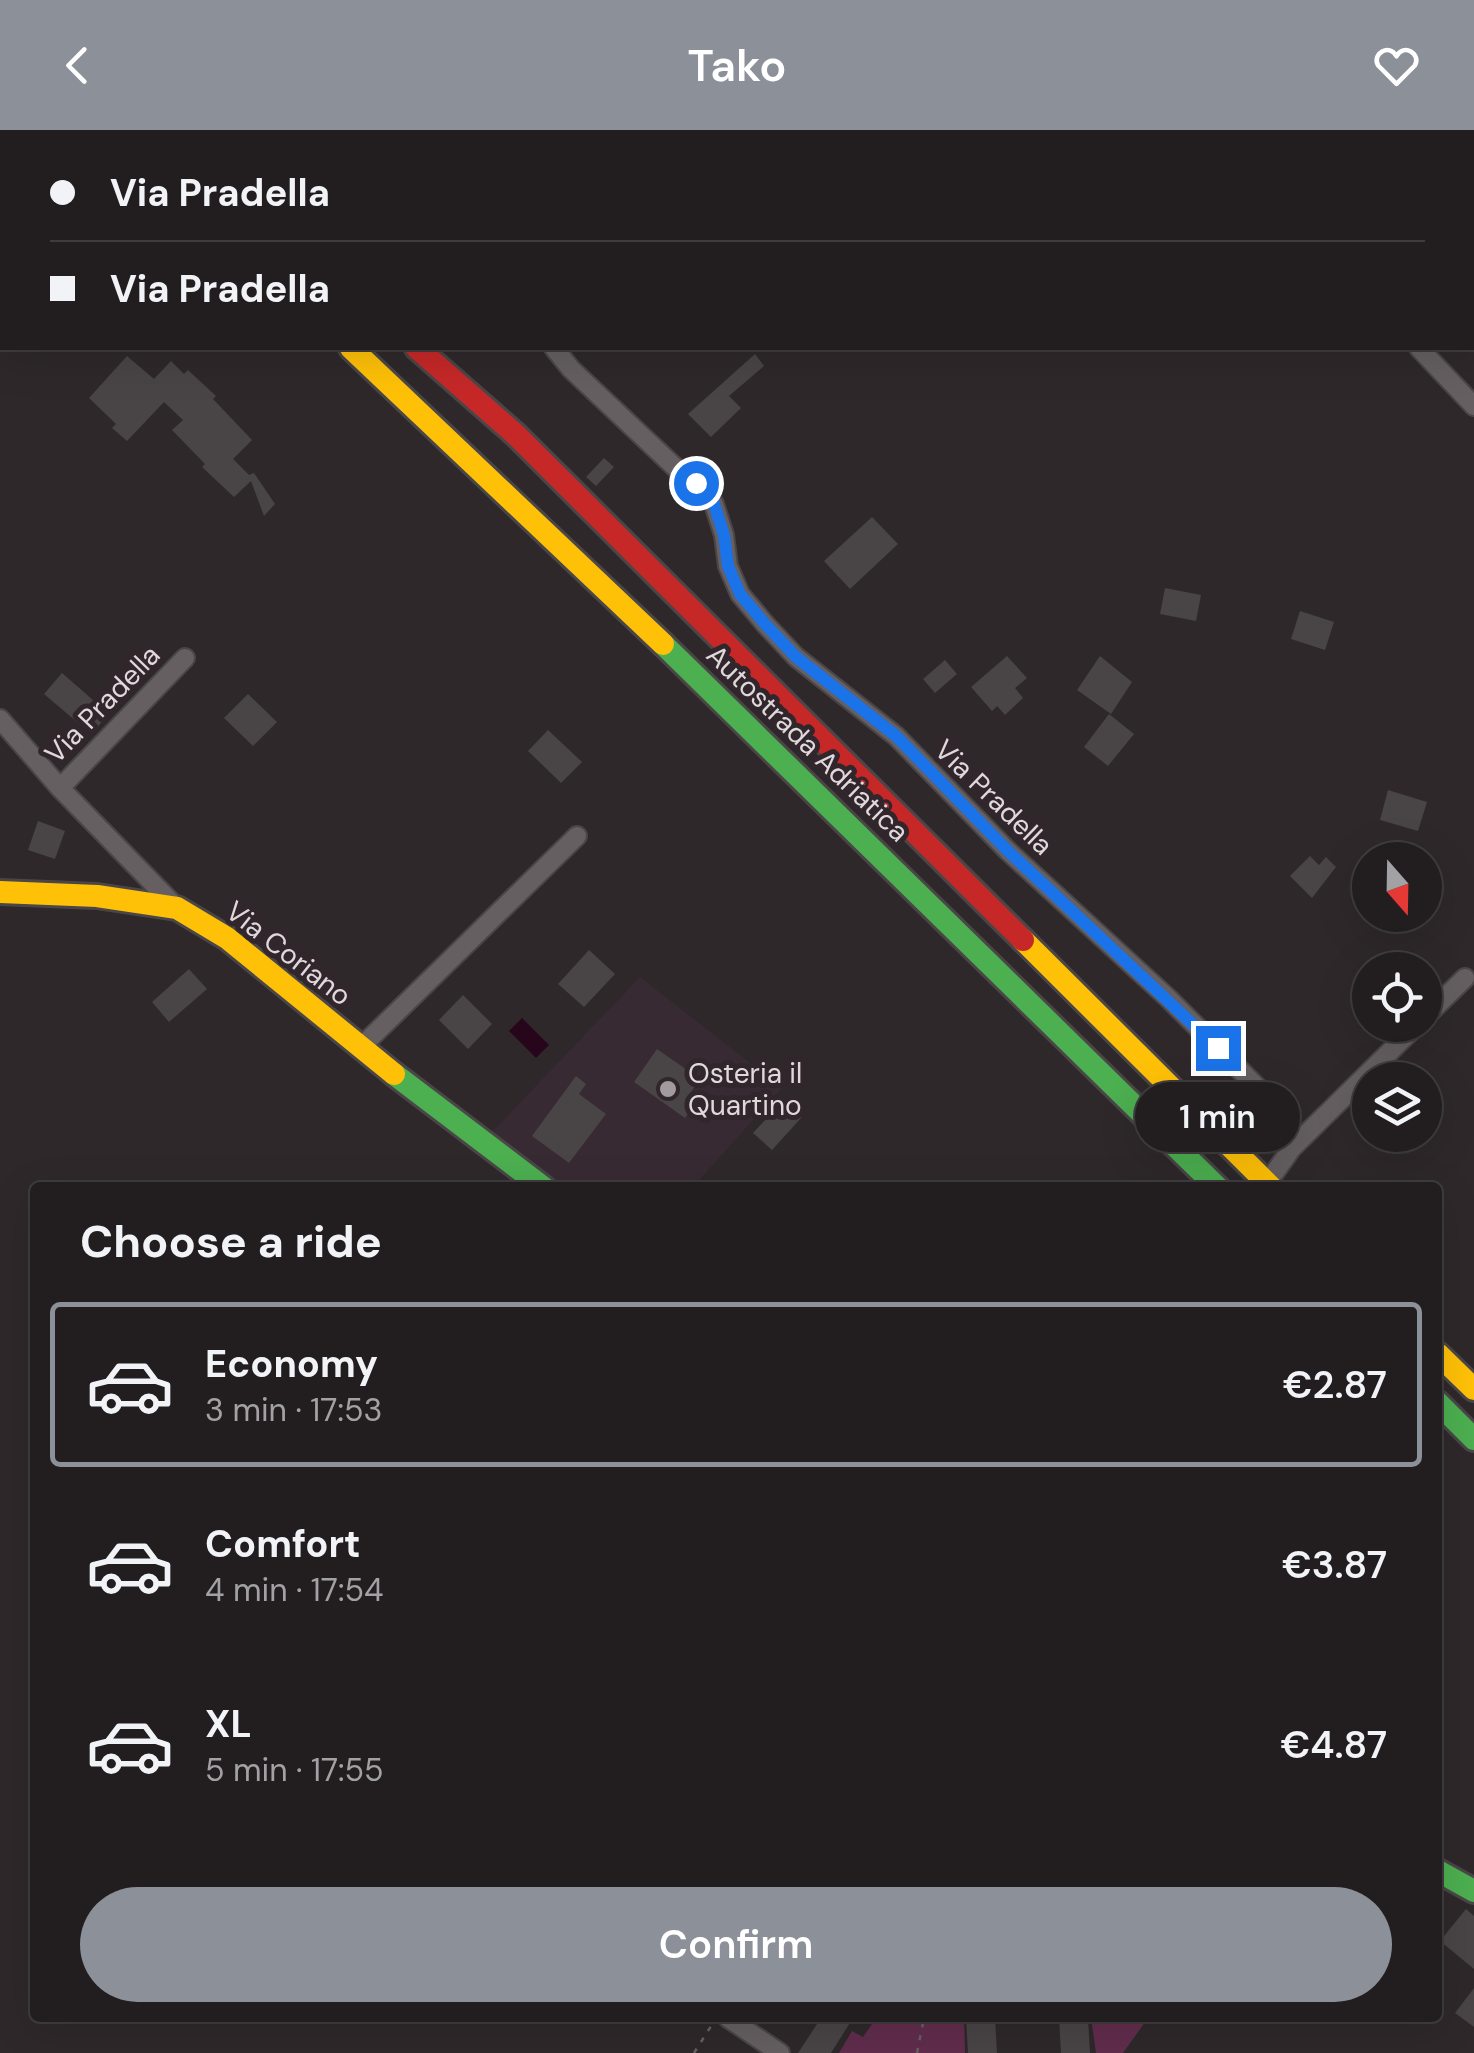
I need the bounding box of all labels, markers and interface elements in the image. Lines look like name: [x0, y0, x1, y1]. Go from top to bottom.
text: Tako: [688, 36, 786, 95]
icon: back: [50, 38, 105, 93]
icon: heart: [1369, 38, 1424, 93]
text: Via Pradella: [110, 168, 330, 218]
text: Via Pradella: [110, 264, 330, 314]
route start: [674, 461, 719, 506]
street label: Via Pradella: [37, 637, 168, 772]
street label: Autostrada Adriatica: [698, 637, 917, 850]
street label: Via Pradella: [926, 732, 1061, 863]
north arrow: [1352, 842, 1442, 932]
map controls: [1352, 842, 1442, 1152]
street label: Via Coriano: [218, 893, 359, 1014]
button: locate: [1352, 952, 1442, 1042]
route end: [1196, 1026, 1241, 1071]
place label: Osteria il Quartino: [688, 1055, 802, 1124]
button: layers: [1352, 1062, 1442, 1152]
marker: Osteria il Quartino: [657, 1078, 679, 1100]
callout: 1 min: [1136, 1083, 1300, 1153]
text: 1 min: [1179, 1096, 1256, 1138]
text: Choose a ride: [80, 1212, 382, 1271]
text: Economy: [205, 1339, 378, 1389]
icon: car: [85, 1340, 175, 1430]
text: €2.87: [1283, 1360, 1387, 1410]
text: 3 min · 17:53: [205, 1389, 382, 1431]
text: Comfort: [205, 1519, 361, 1569]
icon: car: [85, 1520, 175, 1610]
text: €3.87: [1282, 1540, 1387, 1590]
text: 4 min · 17:54: [205, 1569, 383, 1611]
text: XL: [205, 1699, 252, 1749]
icon: car: [85, 1700, 175, 1790]
text: €4.87: [1280, 1720, 1387, 1770]
text: 5 min · 17:55: [205, 1749, 384, 1791]
button: Confirm: [80, 1887, 1392, 2002]

